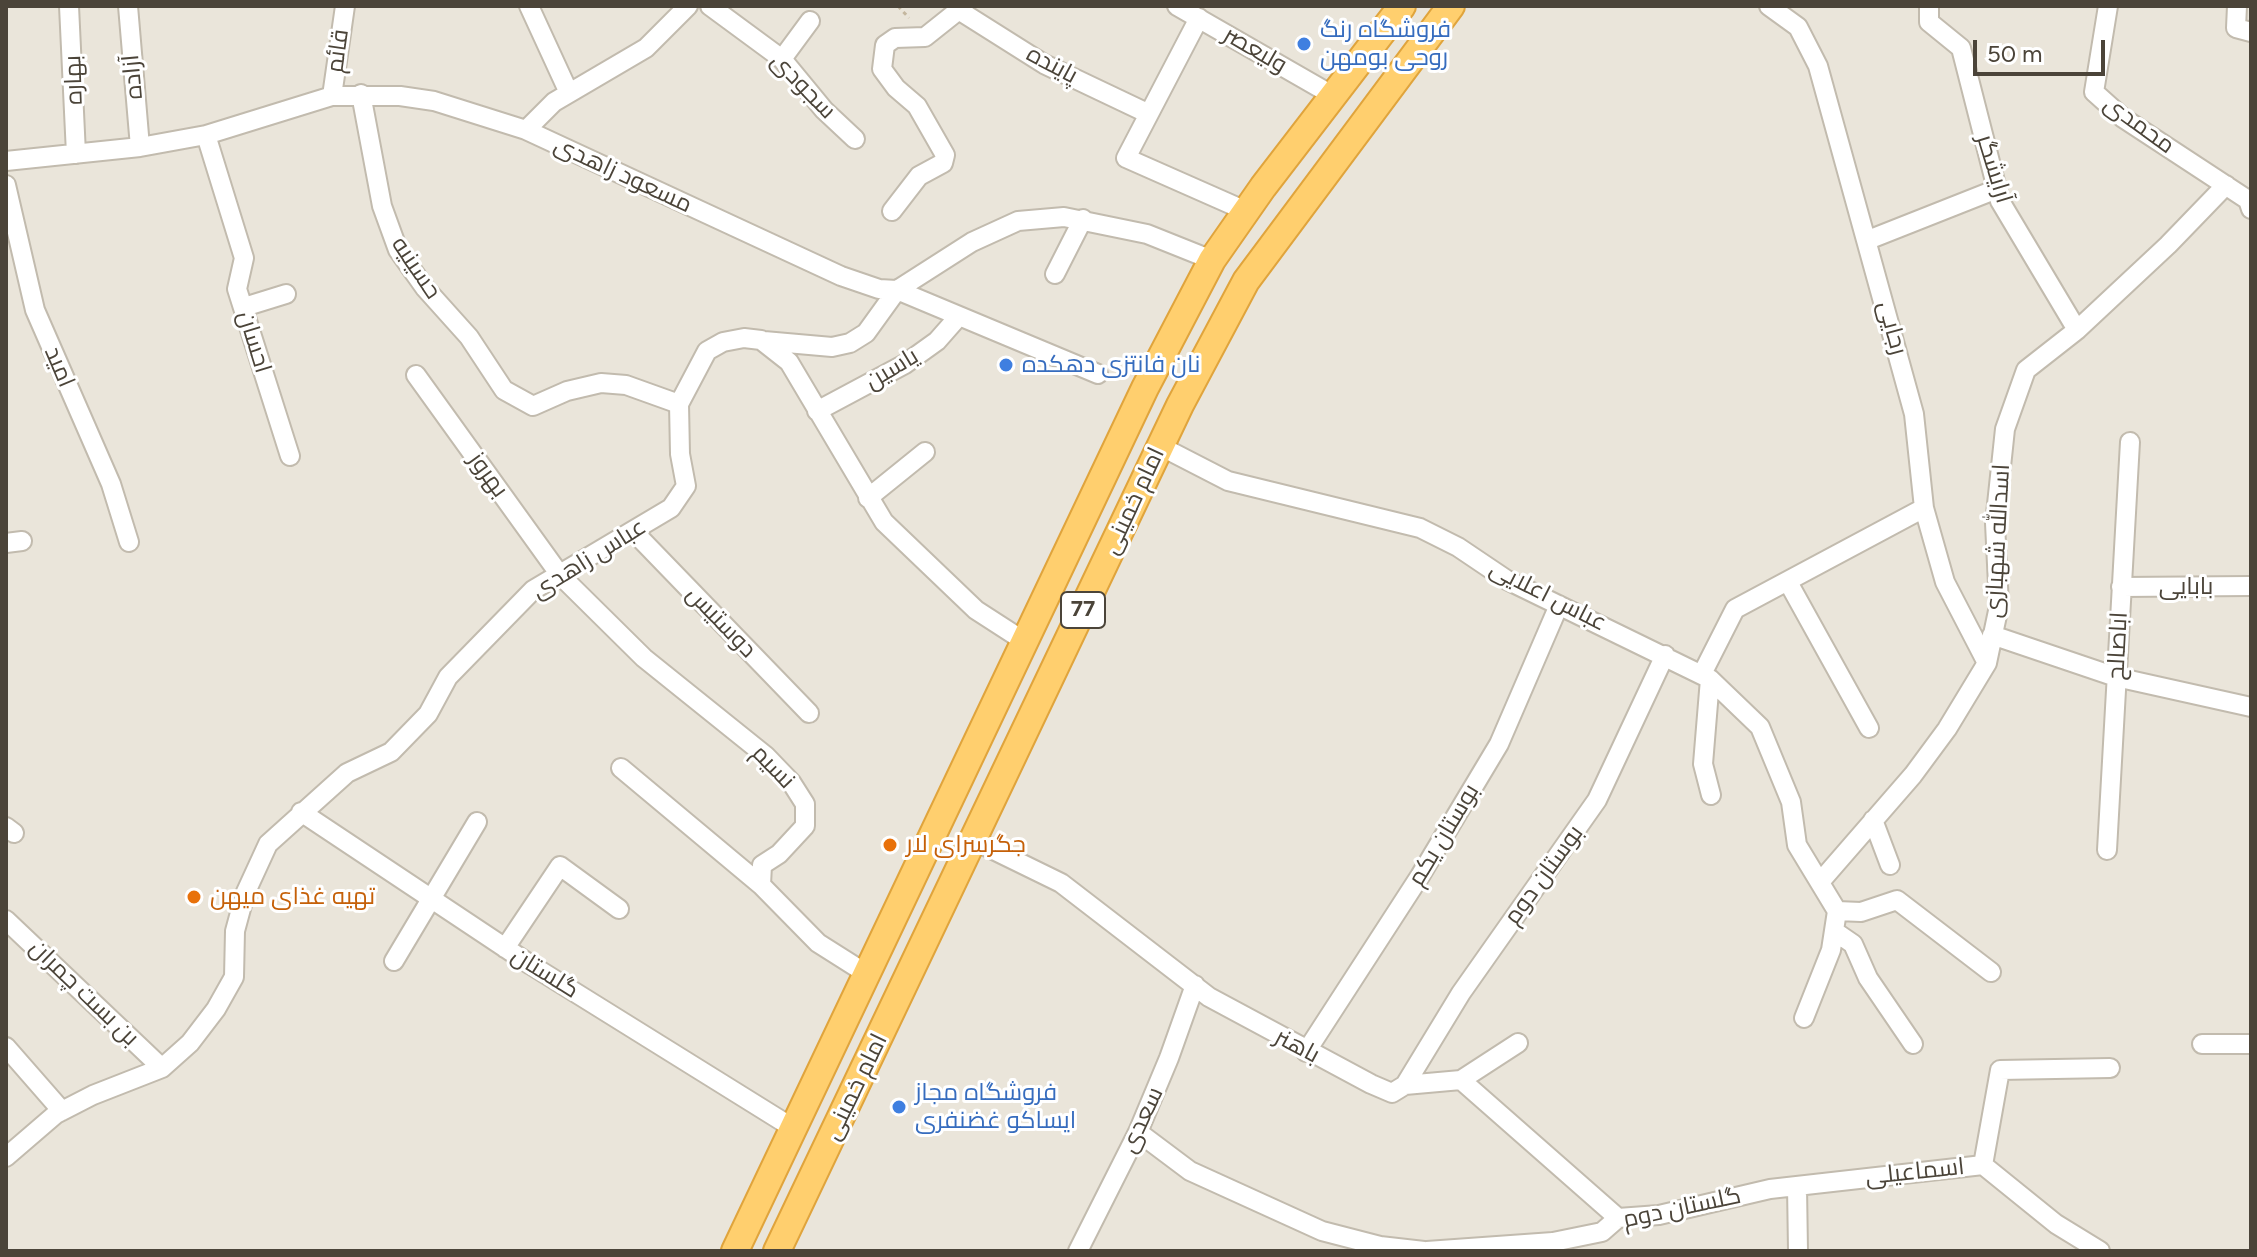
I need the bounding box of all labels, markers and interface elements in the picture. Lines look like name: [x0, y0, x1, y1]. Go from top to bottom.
place label: فروشگاه رنگ روحی بومهن: [1320, 16, 1451, 72]
street label: ولیعصر: [1218, 20, 1292, 80]
scale bar: [1977, 24, 2109, 74]
street label: قائم: [321, 27, 355, 75]
marker: فروشگاه رنگ روحی بومهن: [1295, 35, 1313, 53]
text: 50 m: [1987, 39, 2043, 68]
street label: پاینده: [1021, 40, 1083, 90]
street label: سجودی: [764, 47, 842, 125]
street label: آزاده: [117, 53, 149, 101]
street label: بهاره: [59, 55, 89, 105]
street label: محمدی: [2098, 90, 2180, 160]
street label: مسعود زاهدی: [549, 130, 697, 220]
street label: آرایشگر: [1970, 131, 2018, 207]
street label: حسینیه: [385, 231, 447, 305]
street label: رجایی: [1871, 298, 1913, 358]
street label: احسان: [231, 307, 277, 377]
street label: امید: [38, 342, 80, 392]
street label: یاسین: [860, 342, 924, 396]
place label: نان فانتزی دهکده: [1022, 351, 1200, 379]
marker: نان فانتزی دهکده: [997, 356, 1015, 374]
street label: امام خمینی: [1097, 443, 1171, 559]
street label: بهروز: [462, 447, 514, 503]
street label: اسدالله شهبازی: [1980, 463, 2016, 619]
street label: عباس زاهدی: [526, 512, 652, 606]
street label: عباس اعلایی: [1485, 554, 1611, 638]
street label: بابایی: [2159, 573, 2213, 601]
street label: دوستیس: [680, 580, 762, 664]
road number: 77: [1061, 592, 1105, 628]
street label: اباصالح: [2102, 611, 2134, 681]
street label: نسیم: [745, 739, 801, 795]
street label: بوستان یکم: [1402, 779, 1486, 891]
street label: بوستان دوم: [1498, 820, 1590, 930]
place label: جگرسرای لار: [906, 831, 1026, 859]
marker: جگرسرای لار: [881, 836, 899, 854]
place label: تهیه غذای میهن: [210, 883, 375, 911]
marker: تهیه غذای میهن: [185, 888, 203, 906]
street label: بن بست چمران: [23, 934, 145, 1052]
street label: گلستان: [506, 941, 584, 1005]
street label: باهنر: [1270, 1022, 1324, 1070]
street label: امام خمینی: [818, 1029, 894, 1145]
place label: فروشگاه مجاز ایساکو غضنفری: [915, 1079, 1076, 1135]
street label: سعدی: [1114, 1082, 1170, 1158]
marker: فروشگاه مجاز ایساکو غضنفری: [890, 1098, 908, 1116]
street label: اسماعیلی: [1864, 1152, 1966, 1192]
street label: گلستان دوم: [1620, 1181, 1744, 1235]

